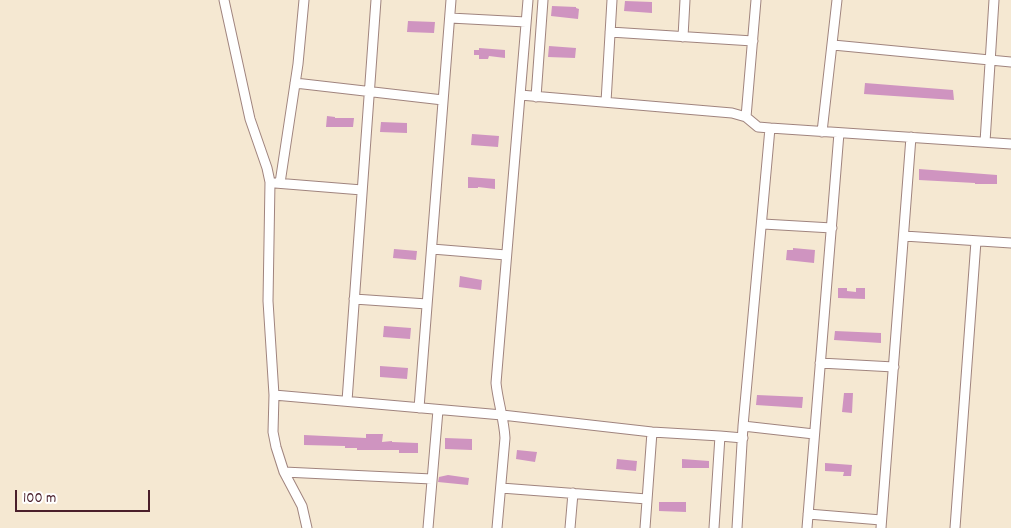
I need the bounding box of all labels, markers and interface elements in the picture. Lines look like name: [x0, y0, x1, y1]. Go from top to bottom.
scale bar: [18, 480, 152, 512]
text: 100 m: [23, 488, 56, 510]

